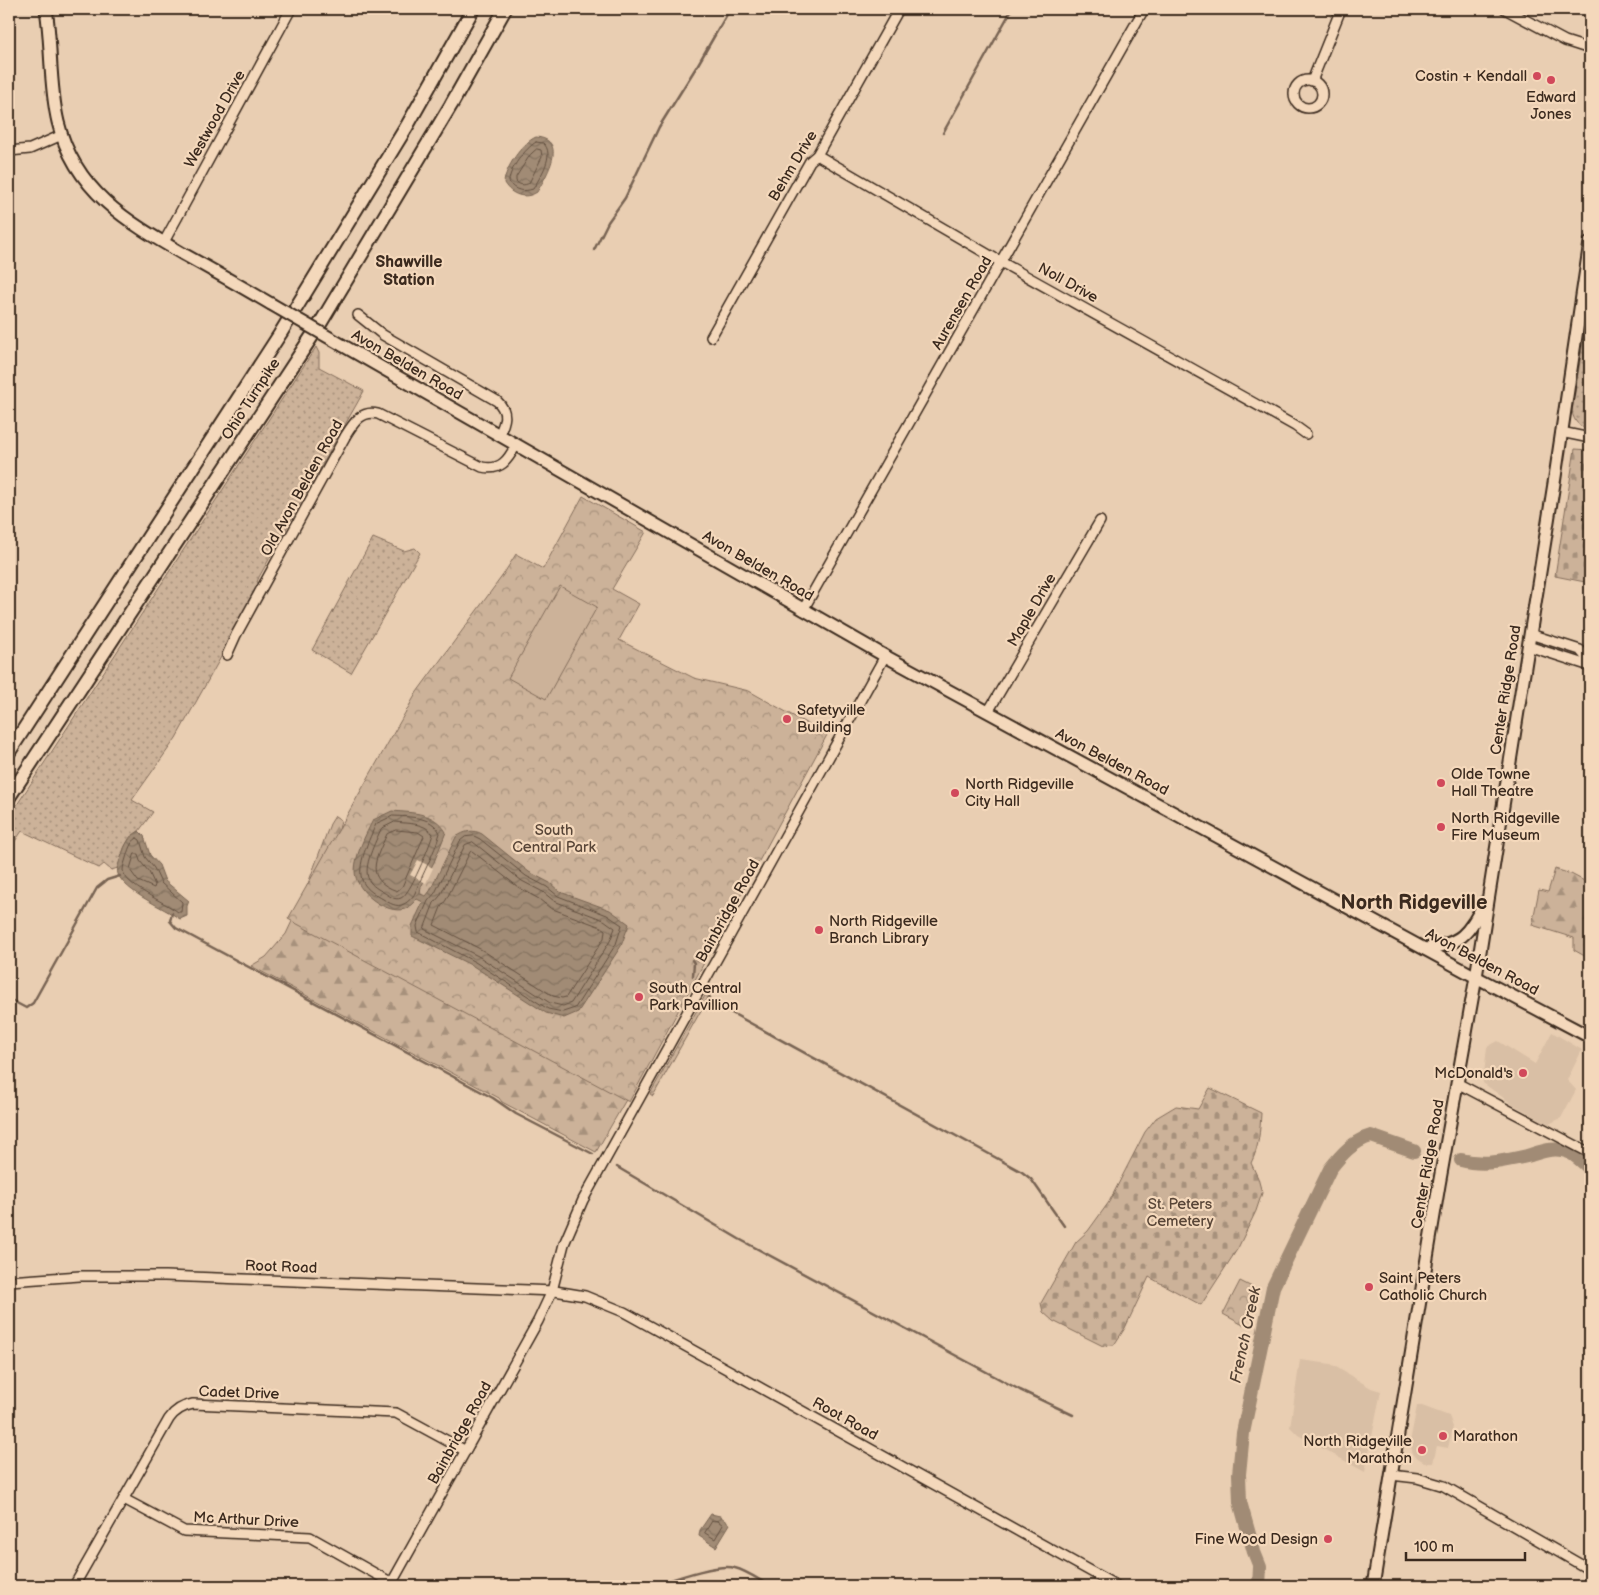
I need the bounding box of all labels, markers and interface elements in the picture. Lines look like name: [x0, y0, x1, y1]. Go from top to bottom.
street label: Westwood Drive: [180, 67, 250, 171]
place label: Costin + Kendall: [1415, 67, 1527, 86]
marker: Costin + Kendall: [1531, 70, 1543, 82]
marker: Edward Jones: [1545, 74, 1557, 86]
place label: Edward Jones: [1526, 88, 1576, 124]
street label: Behm Drive: [764, 127, 822, 205]
district label: Shawville Station: [376, 253, 442, 290]
street label: Aurensen Road: [928, 253, 996, 353]
street label: Noll Drive: [1035, 259, 1101, 307]
street label: Avon Belden Road: [348, 325, 466, 405]
street label: Ohio Turnpike: [218, 354, 285, 443]
street label: Old Avon Belden Road: [257, 417, 347, 559]
street label: Avon Belden Road: [699, 526, 817, 606]
street label: Maple Drive: [1003, 570, 1061, 650]
street label: Center Ridge Road: [1486, 624, 1526, 756]
place label: Safetyville Building: [797, 701, 865, 737]
marker: Safetyville Building: [781, 713, 793, 725]
street label: Avon Belden Road: [1052, 724, 1172, 800]
place label: Olde Towne Hall Theatre: [1451, 765, 1534, 801]
place label: North Ridgeville City Hall: [965, 775, 1074, 811]
marker: Olde Towne Hall Theatre: [1435, 777, 1447, 789]
marker: North Ridgeville City Hall: [949, 787, 961, 799]
place label: North Ridgeville Fire Museum: [1451, 809, 1560, 845]
park label: South Central Park: [512, 821, 597, 857]
marker: North Ridgeville Fire Museum: [1435, 821, 1447, 833]
street label: Bainbridge Road: [692, 856, 764, 966]
district label: North Ridgeville: [1341, 891, 1487, 915]
place label: North Ridgeville Branch Library: [829, 912, 938, 948]
marker: North Ridgeville Branch Library: [813, 924, 825, 936]
street label: Avon Belden Road: [1422, 924, 1542, 1000]
place label: South Central Park Pavillion: [649, 979, 741, 1015]
marker: South Central Park Pavillion: [633, 991, 645, 1003]
place label: McDonald's: [1434, 1064, 1514, 1083]
marker: McDonald's: [1517, 1067, 1529, 1079]
street label: Center Ridge Road: [1407, 1098, 1449, 1230]
park label: St. Peters Cemetery: [1147, 1195, 1214, 1231]
street label: Root Road: [244, 1256, 318, 1278]
place label: Saint Peters Catholic Church: [1379, 1269, 1487, 1305]
marker: Saint Peters Catholic Church: [1363, 1281, 1375, 1293]
water label: French Creek: [1226, 1284, 1266, 1385]
street label: Bainbridge Road: [424, 1378, 496, 1488]
street label: Cadet Drive: [198, 1382, 280, 1404]
street label: Root Road: [809, 1393, 881, 1445]
place label: Marathon: [1453, 1427, 1518, 1446]
marker: Marathon: [1437, 1430, 1449, 1442]
place label: North Ridgeville Marathon: [1303, 1432, 1412, 1468]
marker: North Ridgeville Marathon: [1416, 1444, 1428, 1456]
street label: Mc Arthur Drive: [193, 1508, 299, 1532]
place label: Fine Wood Design: [1195, 1530, 1318, 1549]
scale bar: [1406, 1530, 1525, 1562]
marker: Fine Wood Design: [1322, 1533, 1334, 1545]
text: 100 m: [1414, 1538, 1454, 1557]

